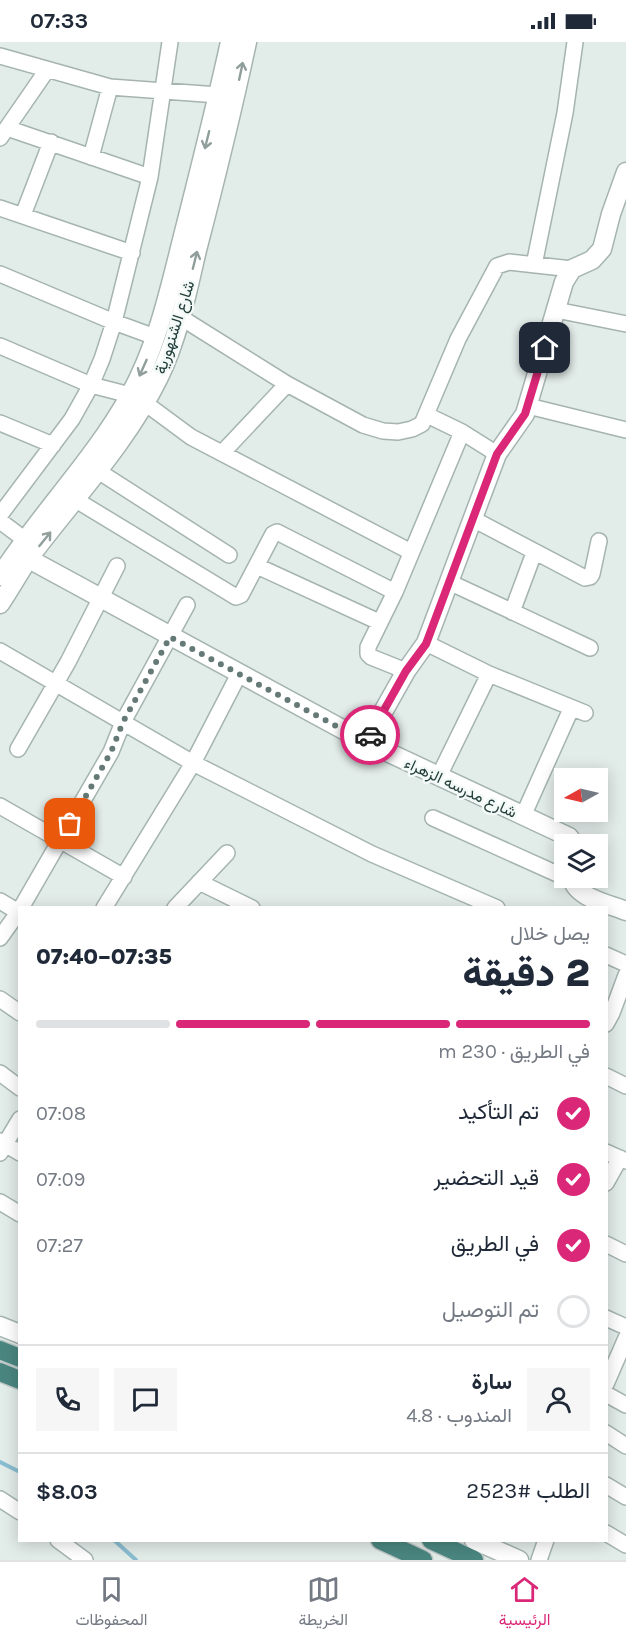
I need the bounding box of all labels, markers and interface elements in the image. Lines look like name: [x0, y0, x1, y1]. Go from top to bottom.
text: 07:33: [30, 8, 88, 34]
one-way arrow: [236, 61, 247, 81]
one-way arrow: [201, 130, 212, 149]
one-way arrow: [189, 251, 201, 270]
street label: شارع الشنهورية: [150, 278, 200, 377]
pin: [519, 322, 570, 373]
icon: home: [528, 331, 561, 364]
one-way arrow: [137, 358, 148, 376]
one-way arrow: [38, 531, 51, 547]
courier: [340, 705, 400, 765]
icon: car: [354, 719, 387, 752]
street label: شارع مدرسه الزهراء: [401, 753, 520, 824]
north arrow: [554, 768, 608, 822]
map controls: [554, 768, 608, 888]
pin: [44, 798, 95, 849]
icon: bag: [53, 807, 86, 840]
button: layers: [554, 834, 608, 888]
text: يصل خلال: [510, 922, 590, 945]
text: 07:35–07:40: [36, 944, 172, 970]
text: 2 دقيقة: [462, 950, 590, 996]
text: في الطريق · 230 m: [438, 1040, 590, 1063]
icon: check: [557, 1097, 590, 1130]
text: تم التأكيد: [458, 1099, 539, 1125]
text: 07:08: [36, 1102, 86, 1125]
icon: check: [557, 1163, 590, 1196]
text: قيد التحضير: [434, 1165, 539, 1191]
text: 07:09: [36, 1168, 85, 1191]
icon: check: [557, 1229, 590, 1262]
text: في الطريق: [451, 1231, 539, 1257]
text: 07:27: [36, 1234, 83, 1257]
text: تم التوصيل: [442, 1297, 539, 1323]
button: phone: [36, 1368, 99, 1431]
button: chat: [114, 1368, 177, 1431]
button: person: [527, 1368, 590, 1431]
text: سارة: [471, 1369, 512, 1395]
text: المندوب · 4.8: [406, 1404, 512, 1427]
text: الطلب #2523: [466, 1478, 590, 1504]
text: $8.03: [36, 1479, 98, 1505]
tab: المحفوظات: [75, 1573, 148, 1634]
tab: الخريطة: [298, 1573, 348, 1634]
tab: الرئيسية: [499, 1573, 551, 1634]

